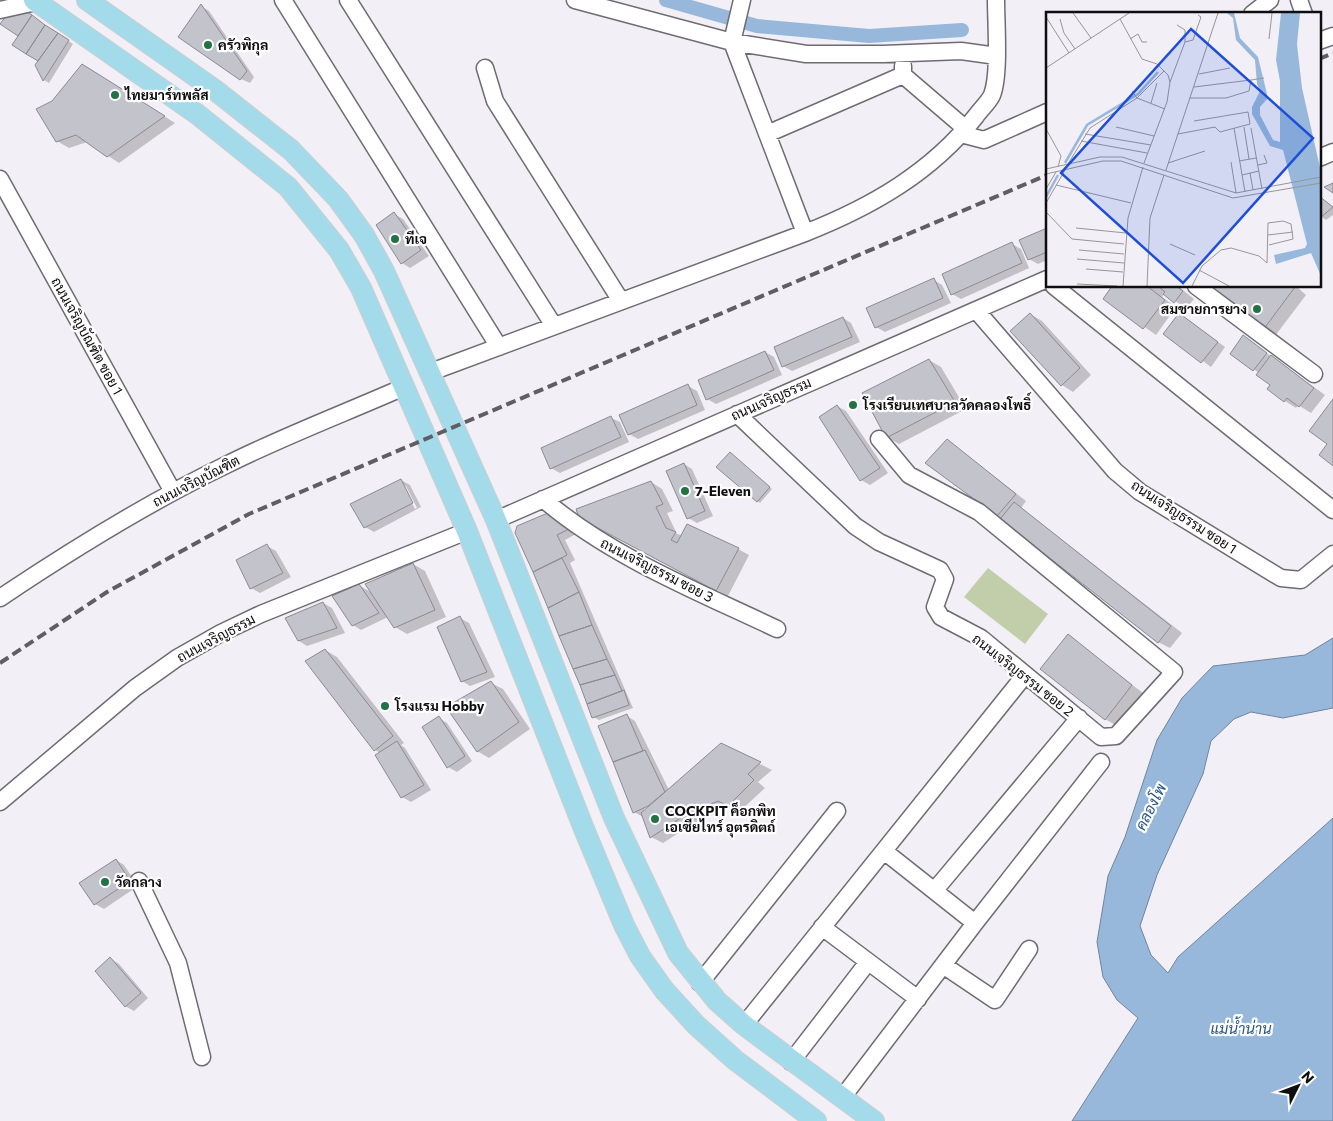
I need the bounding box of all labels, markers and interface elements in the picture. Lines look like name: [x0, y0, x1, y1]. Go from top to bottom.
inset map: [1046, 12, 1320, 288]
place label: ครัวพิกุล: [218, 36, 268, 56]
marker: ครัวพิกุล: [202, 39, 214, 51]
place label: ไทยมาร์ทพลัส: [124, 86, 209, 103]
marker: ไทยมาร์ทพลัส: [109, 89, 121, 101]
place label: ทีเจ: [405, 230, 427, 247]
marker: ทีเจ: [389, 233, 401, 245]
street label: ถนนเจริญบัณฑิต ซอย 1: [47, 274, 127, 398]
place label: สมชายการยาง: [1161, 300, 1247, 317]
marker: สมชายการยาง: [1251, 303, 1263, 315]
street label: ถนนเจริญธรรม: [728, 373, 814, 425]
place label: โรงเรียนเทศบาลวัดคลองโพธิ์: [862, 392, 1032, 413]
marker: โรงเรียนเทศบาลวัดคลองโพธิ์: [847, 399, 859, 411]
street label: ถนนเจริญบัณฑิต: [149, 451, 243, 511]
street label: ถนนเจริญธรรม ซอย 1: [1128, 476, 1240, 558]
place label: 7-Eleven: [695, 482, 751, 499]
marker: 7-Eleven: [679, 485, 691, 497]
street label: ถนนเจริญธรรม ซอย 3: [597, 534, 717, 606]
street label: ถนนเจริญธรรม: [174, 610, 258, 666]
street label: ถนนเจริญธรรม ซอย 2: [969, 630, 1078, 720]
place label: โรงแรม Hobby: [394, 697, 485, 714]
marker: โรงแรม Hobby: [379, 700, 391, 712]
water label: คลองโพ: [1131, 780, 1170, 833]
place label: COCKPIT ค็อกพิท เอเซียไทร์ อุตรดิตถ์: [665, 801, 776, 838]
marker: COCKPIT ค็อกพิท เอเซียไทร์ อุตรดิตถ์: [649, 813, 661, 825]
place label: วัดกลาง: [115, 873, 162, 890]
marker: วัดกลาง: [99, 876, 111, 888]
water label: แม่น้ำน่าน: [1210, 1016, 1272, 1037]
north arrow: [1273, 1061, 1323, 1111]
text: N: [1298, 1067, 1318, 1087]

